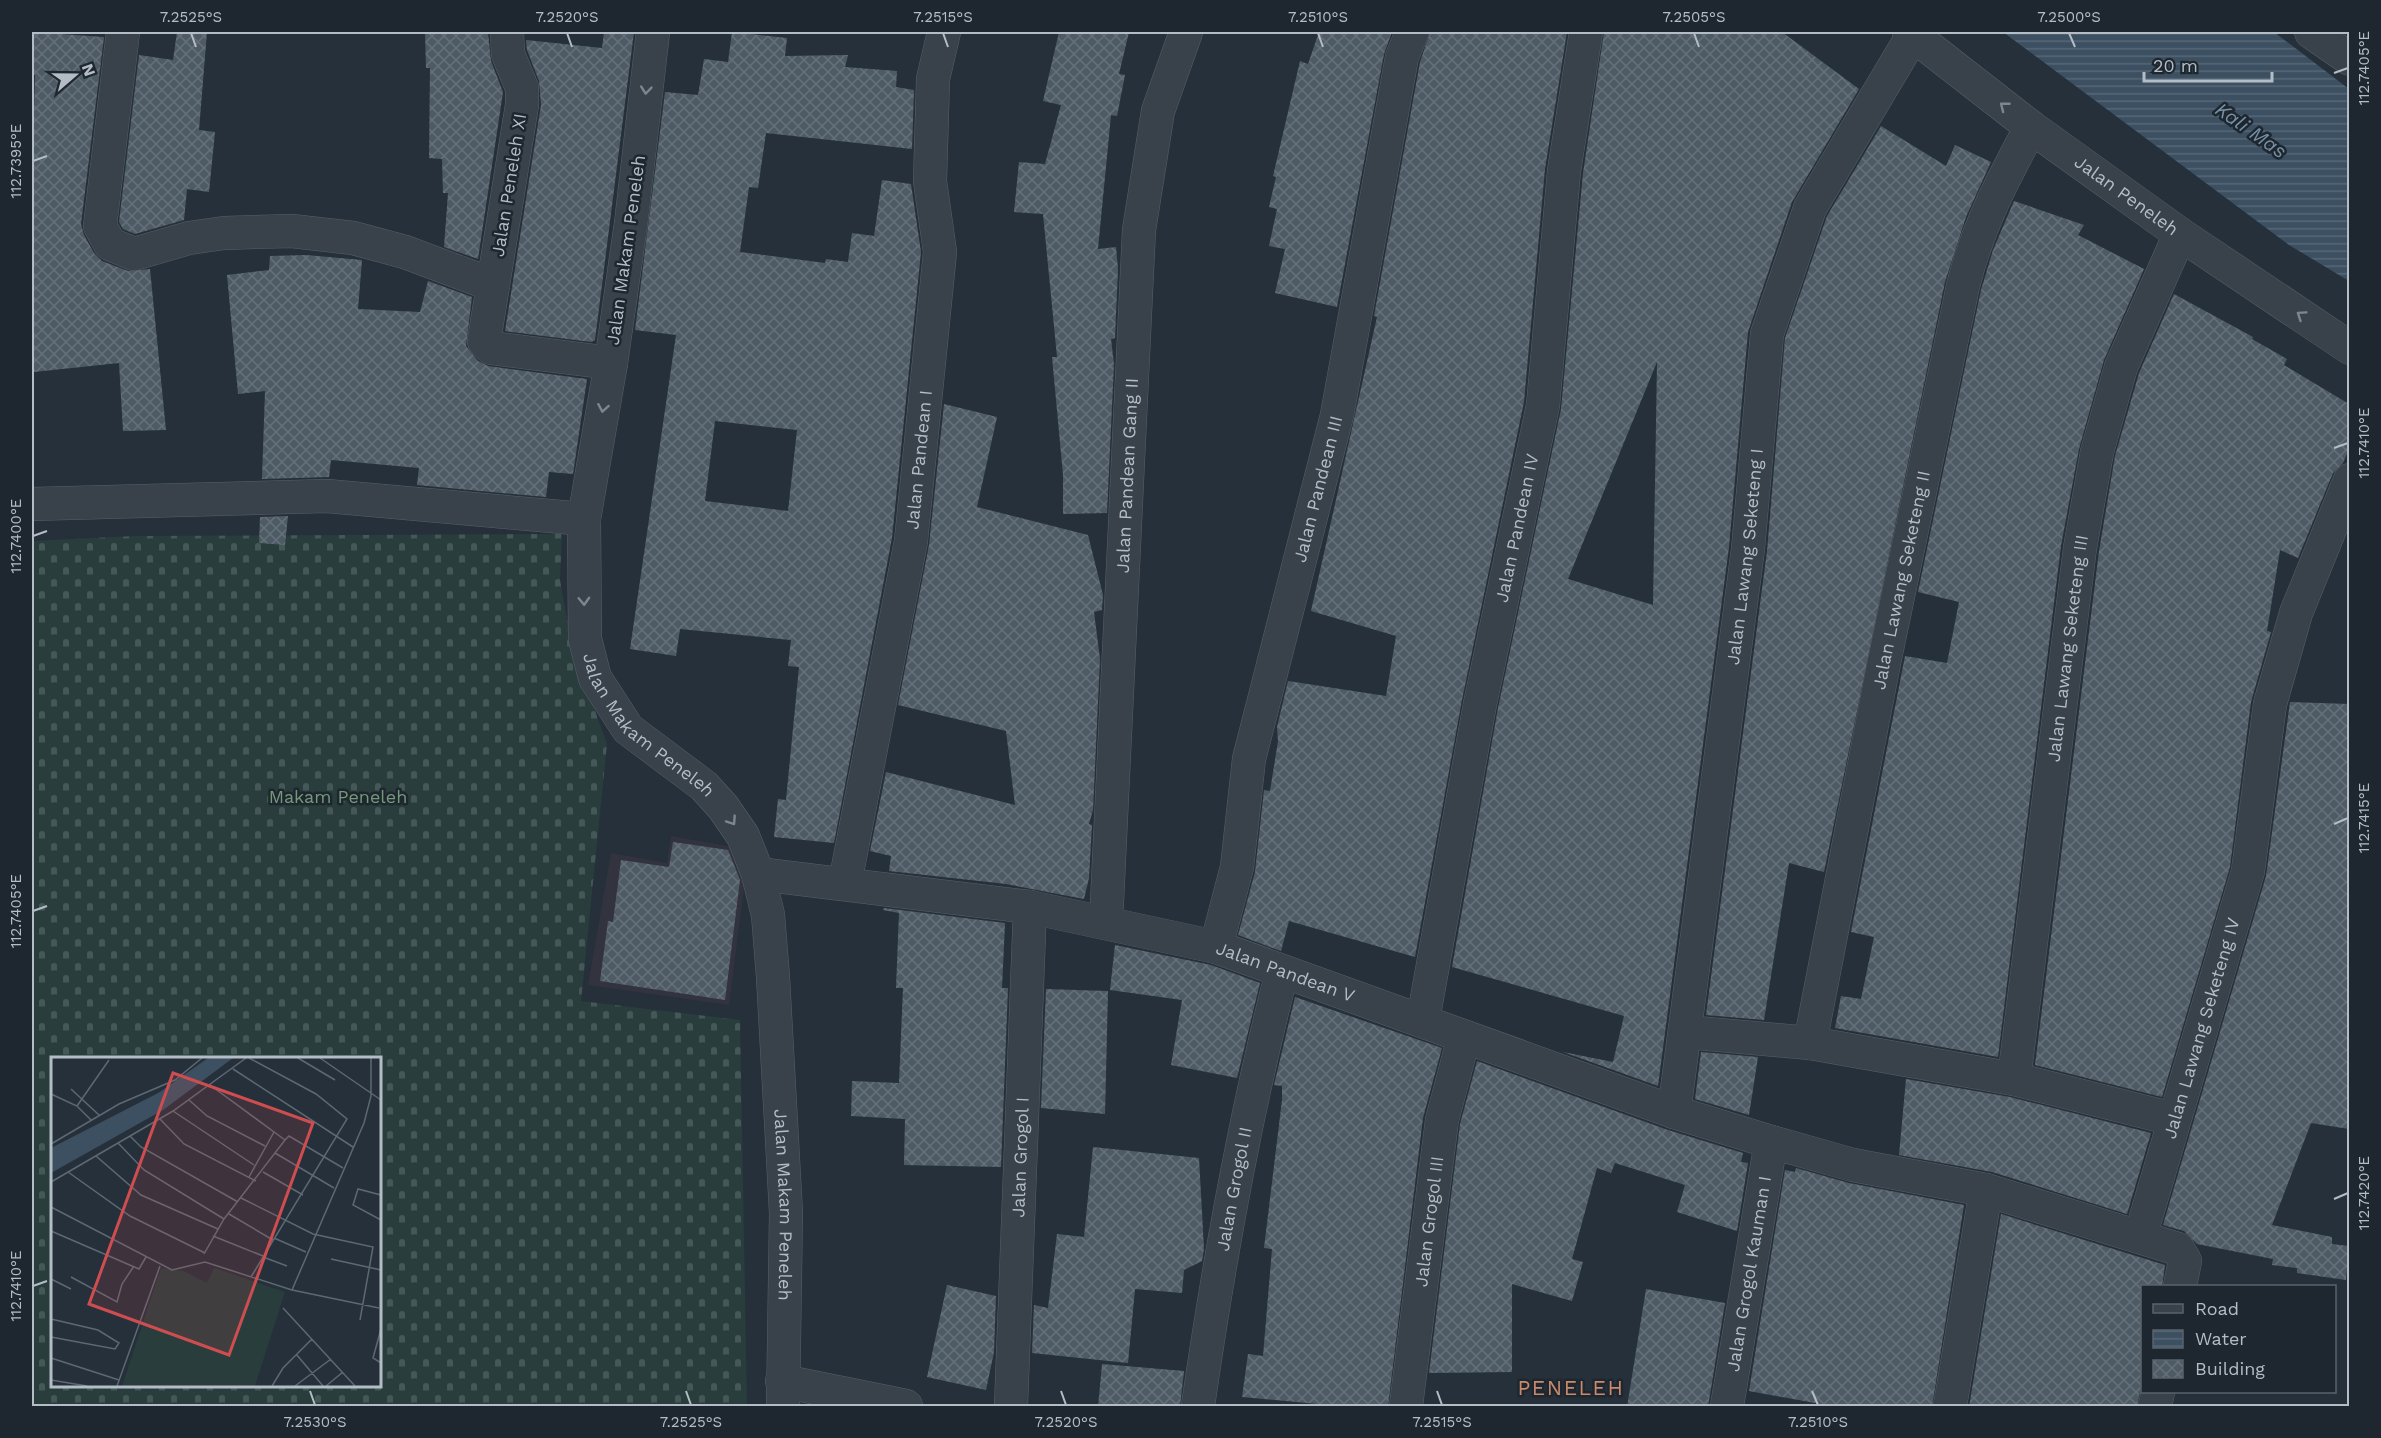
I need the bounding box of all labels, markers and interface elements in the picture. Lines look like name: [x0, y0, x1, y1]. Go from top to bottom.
text: 7.2525°S: [160, 8, 222, 26]
text: 7.2520°S: [535, 8, 599, 26]
text: 7.2515°S: [913, 8, 973, 26]
text: 7.2510°S: [1288, 8, 1348, 26]
text: 7.2505°S: [1662, 8, 1726, 26]
text: 7.2500°S: [2037, 8, 2101, 26]
text: 112.7405°E: [2355, 31, 2373, 105]
north arrow: [45, 45, 105, 105]
scale bar: [2144, 45, 2272, 83]
text: 20 m: [2153, 55, 2198, 76]
text: N: [78, 61, 100, 79]
one-way arrow: [640, 85, 653, 94]
water label: Kali Mas: [2211, 97, 2291, 163]
one-way arrow: [2000, 103, 2011, 114]
street label: Jalan Peneleh XI: [487, 112, 530, 258]
text: 112.7395°E: [7, 124, 25, 198]
street label: Jalan Peneleh: [2071, 151, 2183, 239]
street label: Jalan Makam Peneleh: [602, 154, 649, 346]
one-way arrow: [2297, 311, 2308, 322]
street label: Jalan Pandean Gang II: [1112, 377, 1142, 574]
street label: Jalan Pandean I: [901, 389, 936, 530]
one-way arrow: [597, 402, 610, 412]
text: 112.7410°E: [2355, 407, 2373, 479]
street label: Jalan Pandean III: [1289, 413, 1346, 565]
street label: Jalan Lawang Seketeng I: [1722, 447, 1767, 666]
street label: Jalan Pandean IV: [1491, 451, 1543, 604]
street label: Jalan Lawang Seketeng II: [1868, 468, 1934, 691]
text: 112.7400°E: [7, 499, 25, 573]
street label: Jalan Lawang Seketeng III: [2043, 533, 2092, 763]
one-way arrow: [578, 596, 590, 605]
street label: Jalan Makam Peneleh: [579, 651, 720, 801]
text: 112.7415°E: [2355, 783, 2373, 853]
park label: Makam Peneleh: [269, 786, 407, 807]
one-way arrow: [725, 814, 736, 825]
text: 112.7405°E: [7, 874, 25, 948]
street label: Jalan Lawang Seketeng IV: [2159, 915, 2244, 1141]
street label: Jalan Pandean V: [1213, 937, 1358, 1006]
inset map: [51, 1057, 381, 1387]
street label: Jalan Grogol I: [1007, 1096, 1033, 1218]
street label: Jalan Makam Peneleh: [770, 1108, 797, 1301]
street label: Jalan Grogol II: [1212, 1125, 1256, 1253]
street label: Jalan Grogol III: [1410, 1155, 1447, 1288]
text: 112.7420°E: [2355, 1156, 2373, 1230]
street label: Jalan Grogol Kauman I: [1722, 1174, 1775, 1373]
text: 112.7410°E: [7, 1250, 25, 1322]
legend: [2141, 1285, 2336, 1393]
text: Road: [2195, 1298, 2239, 1319]
text: Water: [2195, 1328, 2247, 1349]
text: Building: [2195, 1358, 2265, 1379]
district label: PENELEH: [1518, 1375, 1624, 1400]
text: 7.2530°S: [283, 1413, 347, 1431]
text: 7.2525°S: [660, 1413, 722, 1431]
text: 7.2520°S: [1034, 1413, 1098, 1431]
text: 7.2515°S: [1412, 1413, 1472, 1431]
text: 7.2510°S: [1788, 1413, 1848, 1431]

